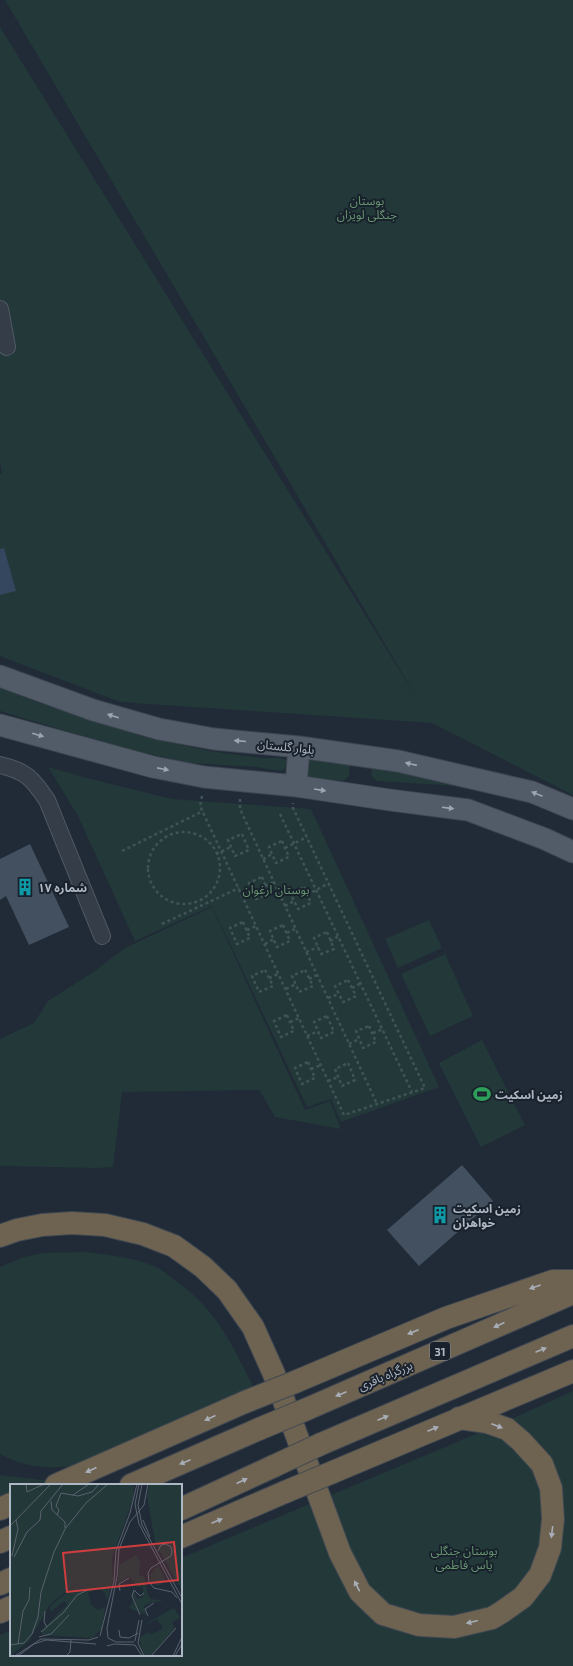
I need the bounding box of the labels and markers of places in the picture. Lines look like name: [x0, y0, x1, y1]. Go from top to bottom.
building icon: شماره ۱۷: [15, 877, 35, 897]
place label: شماره ۱۷: [38, 880, 87, 895]
sports icon: زمین اسکیت: [472, 1084, 492, 1104]
place label: زمین اسکیت: [495, 1087, 563, 1102]
place label: زمین اسکیت خواهران: [453, 1201, 521, 1230]
building icon: زمین اسکیت خواهران: [430, 1205, 450, 1225]

